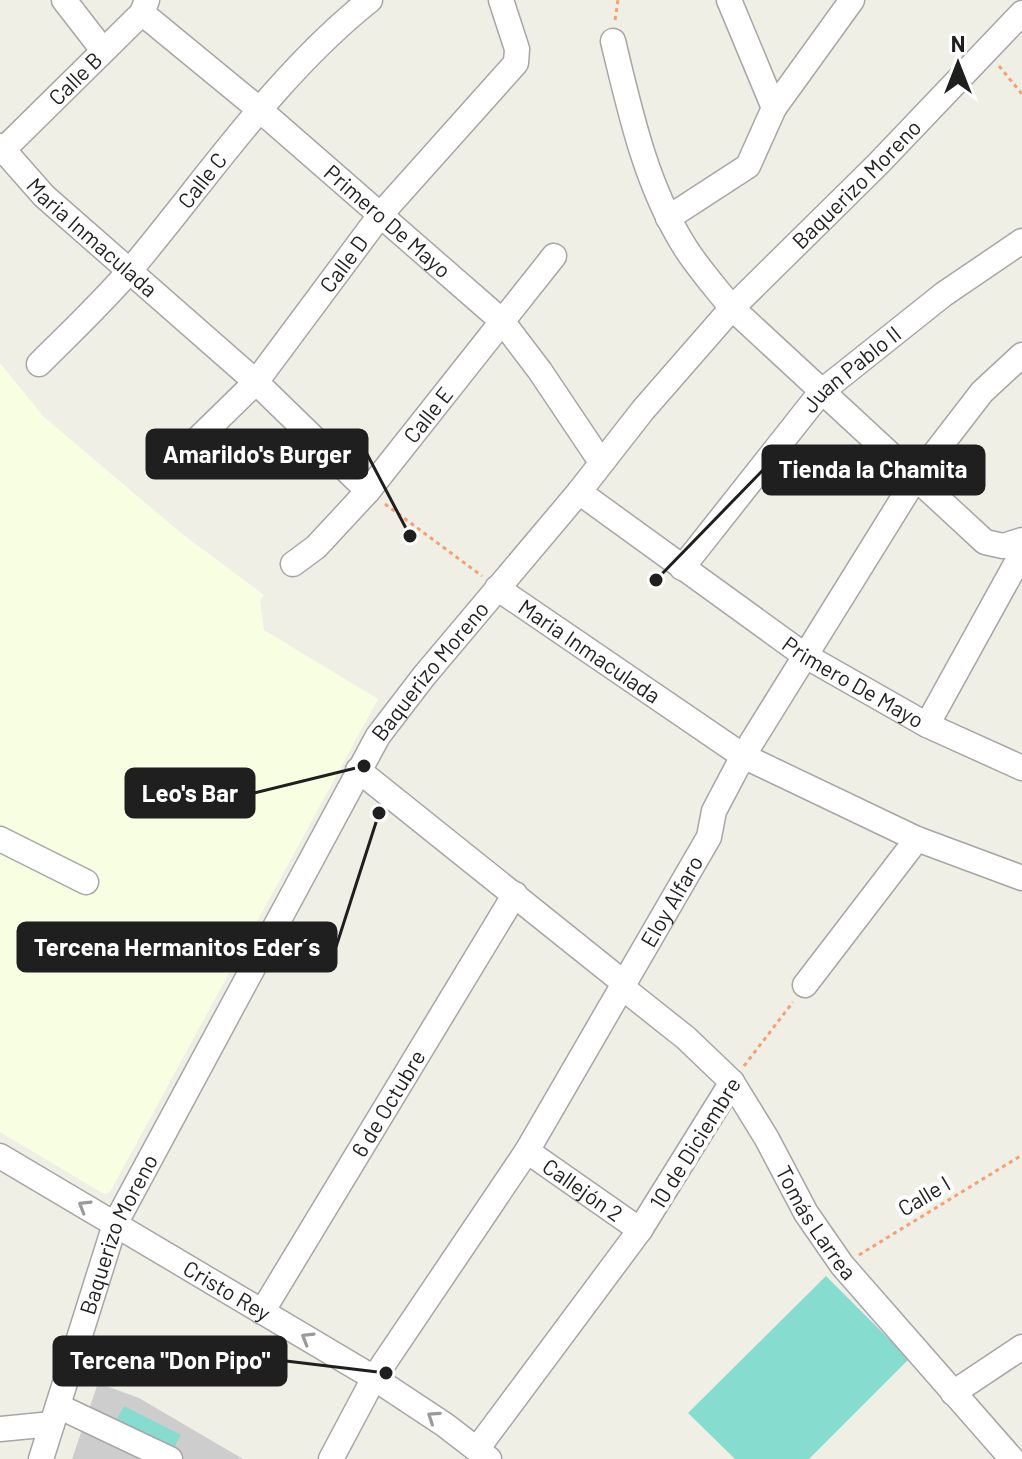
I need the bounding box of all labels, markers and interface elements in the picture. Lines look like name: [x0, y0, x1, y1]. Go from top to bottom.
north arrow: [918, 24, 998, 104]
text: N: [951, 30, 965, 56]
street label: Calle B: [43, 46, 107, 110]
street label: Baquerizo Moreno: [786, 114, 926, 253]
street label: Calle C: [171, 147, 232, 213]
street label: Primero De Mayo: [320, 158, 457, 283]
street label: Maria Inmaculada: [22, 172, 163, 302]
street label: Calle D: [313, 230, 373, 297]
street label: Juan Pablo II: [796, 320, 905, 417]
street label: Calle E: [397, 381, 457, 448]
callout: Amarildo's Burger: [147, 430, 367, 478]
text: Amarildo's Burger: [163, 439, 351, 468]
callout: Tienda la Chamita: [763, 446, 984, 494]
text: Tienda la Chamita: [779, 454, 967, 483]
street label: Maria Inmaculada: [514, 593, 666, 708]
street label: Baquerizo Moreno: [365, 596, 493, 745]
street label: Primero De Mayo: [778, 630, 929, 733]
callout: Leo's Bar: [126, 769, 254, 817]
text: Leo's Bar: [142, 778, 238, 807]
street label: Eloy Alfaro: [634, 850, 708, 951]
callout: Tercena Hermanitos Eder´s: [18, 923, 336, 971]
text: Tercena Hermanitos Eder´s: [34, 932, 320, 961]
street label: 6 de Octubre: [345, 1044, 430, 1161]
street label: 10 de Diciembre: [643, 1072, 745, 1213]
street label: Baquerizo Moreno: [73, 1149, 162, 1317]
street label: Callejón 2: [538, 1152, 628, 1226]
street label: Tomás Larrea: [771, 1161, 862, 1284]
street label: Calle I: [893, 1169, 954, 1221]
one-way arrow: [78, 1200, 93, 1216]
street label: Cristo Rey: [179, 1254, 276, 1326]
one-way arrow: [301, 1332, 316, 1348]
callout: Tercena "Don Pipo": [54, 1337, 286, 1385]
text: Tercena "Don Pipo": [70, 1345, 271, 1374]
one-way arrow: [427, 1412, 442, 1427]

